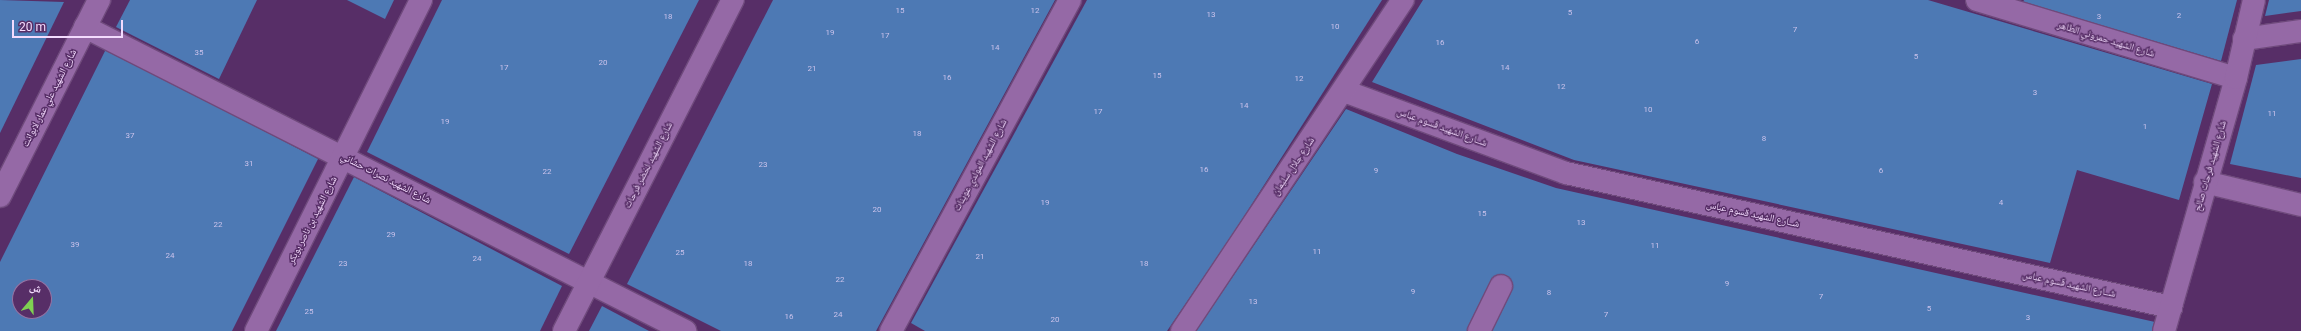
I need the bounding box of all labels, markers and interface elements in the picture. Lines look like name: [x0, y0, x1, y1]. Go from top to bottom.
house number: 15: [896, 6, 904, 16]
house number: 12: [1031, 6, 1039, 16]
house number: 5: [1568, 8, 1572, 18]
house number: 13: [1207, 10, 1215, 20]
house number: 2: [2177, 11, 2181, 21]
scale bar: [14, 12, 125, 38]
house number: 18: [664, 12, 672, 22]
house number: 3: [2097, 12, 2101, 22]
street label: شارع الشهيد حمروني الطاهر: [2056, 18, 2156, 60]
text: 20 m: [19, 20, 46, 34]
house number: 10: [1331, 22, 1339, 32]
house number: 7: [1793, 25, 1797, 35]
house number: 19: [826, 28, 834, 38]
house number: 17: [881, 31, 889, 41]
house number: 6: [1695, 37, 1699, 47]
house number: 16: [1436, 38, 1444, 48]
house number: 14: [991, 43, 999, 53]
street label: شارع الشهيد علي عمار لابوانت: [19, 47, 79, 149]
house number: 35: [195, 48, 203, 58]
house number: 5: [1914, 52, 1918, 62]
house number: 20: [599, 58, 607, 68]
house number: 17: [500, 63, 508, 73]
house number: 14: [1501, 63, 1509, 73]
house number: 21: [808, 64, 816, 74]
house number: 15: [1153, 71, 1161, 81]
house number: 16: [943, 73, 951, 83]
house number: 12: [1295, 74, 1303, 84]
house number: 12: [1557, 82, 1565, 92]
house number: 3: [2033, 88, 2037, 98]
house number: 14: [1240, 101, 1248, 111]
street label: شــارع الشهيد قسوم عباس: [1395, 105, 1489, 149]
house number: 10: [1644, 105, 1652, 115]
house number: 17: [1094, 107, 1102, 117]
house number: 11: [2268, 109, 2276, 119]
house number: 19: [441, 117, 449, 127]
street label: شارع الشهيد المولدي عوينات: [951, 117, 1009, 213]
street label: شارع الشهيد فرحات صالح: [2191, 119, 2229, 213]
street label: شارع الشهيد لخضر فرحات: [621, 120, 675, 210]
house number: 1: [2143, 122, 2147, 132]
house number: 18: [913, 129, 921, 139]
house number: 37: [126, 131, 134, 141]
house number: 8: [1762, 134, 1766, 144]
street label: شارع جلال سليمان: [1269, 135, 1317, 197]
street label: شارع الشهيد نصرات حشاني: [339, 150, 433, 206]
house number: 31: [245, 159, 253, 169]
house number: 23: [759, 160, 767, 170]
house number: 16: [1200, 165, 1208, 175]
house number: 9: [1374, 166, 1378, 176]
house number: 6: [1879, 166, 1883, 176]
house number: 22: [543, 167, 551, 177]
street label: شارع الشهيد بن ناصر بوبكر: [285, 174, 339, 266]
house number: 19: [1041, 198, 1049, 208]
street label: شــارع الشهيد قسوم عباس: [1705, 198, 1801, 230]
house number: 4: [1999, 198, 2003, 208]
house number: 20: [873, 205, 881, 215]
house number: 15: [1478, 209, 1486, 219]
house number: 13: [1577, 218, 1585, 228]
house number: 22: [214, 220, 222, 230]
house number: 29: [387, 230, 395, 240]
house number: 39: [71, 240, 79, 250]
house number: 11: [1651, 241, 1659, 251]
house number: 11: [1313, 247, 1321, 257]
house number: 25: [676, 248, 684, 258]
house number: 24: [166, 251, 174, 261]
house number: 21: [976, 252, 984, 262]
house number: 24: [473, 254, 481, 264]
house number: 23: [339, 259, 347, 269]
house number: 18: [744, 259, 752, 269]
house number: 18: [1140, 259, 1148, 269]
street label: شــارع الشهيد قسوم عباس: [2021, 268, 2117, 300]
house number: 22: [836, 275, 844, 285]
north arrow: [12, 279, 52, 319]
house number: 9: [1725, 279, 1729, 289]
text: ش: [28, 280, 43, 296]
house number: 9: [1411, 287, 1415, 297]
house number: 8: [1547, 288, 1551, 298]
house number: 7: [1819, 292, 1823, 302]
house number: 13: [1249, 297, 1257, 307]
house number: 5: [1927, 304, 1931, 314]
house number: 25: [305, 307, 313, 317]
house number: 24: [834, 310, 842, 320]
house number: 7: [1604, 310, 1608, 320]
house number: 16: [785, 312, 793, 322]
house number: 3: [2026, 313, 2030, 323]
house number: 20: [1051, 315, 1059, 325]

